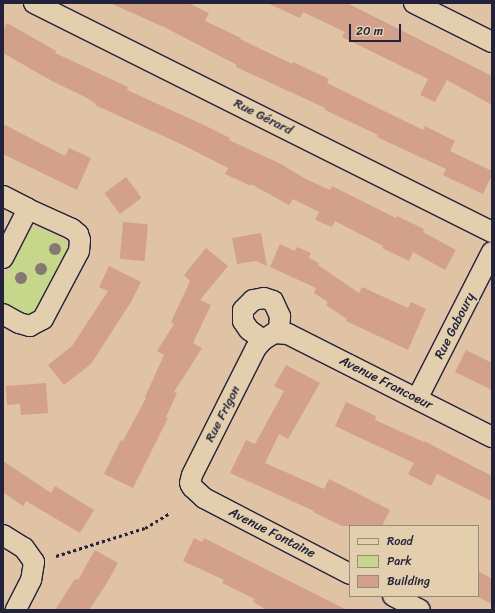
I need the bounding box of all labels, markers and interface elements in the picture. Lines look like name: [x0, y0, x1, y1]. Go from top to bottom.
scale bar: [351, 16, 403, 42]
text: 20 m: [356, 20, 383, 42]
street label: Rue Gérard: [231, 96, 295, 138]
street label: Rue Gaboury: [432, 290, 478, 362]
street label: Avenue Francoeur: [337, 353, 435, 413]
street label: Rue Frigon: [202, 383, 244, 445]
street label: Avenue Fontaine: [226, 504, 318, 562]
legend: [349, 525, 479, 597]
text: Road: [387, 530, 413, 552]
text: Park: [387, 550, 412, 572]
text: Building: [387, 570, 430, 592]

